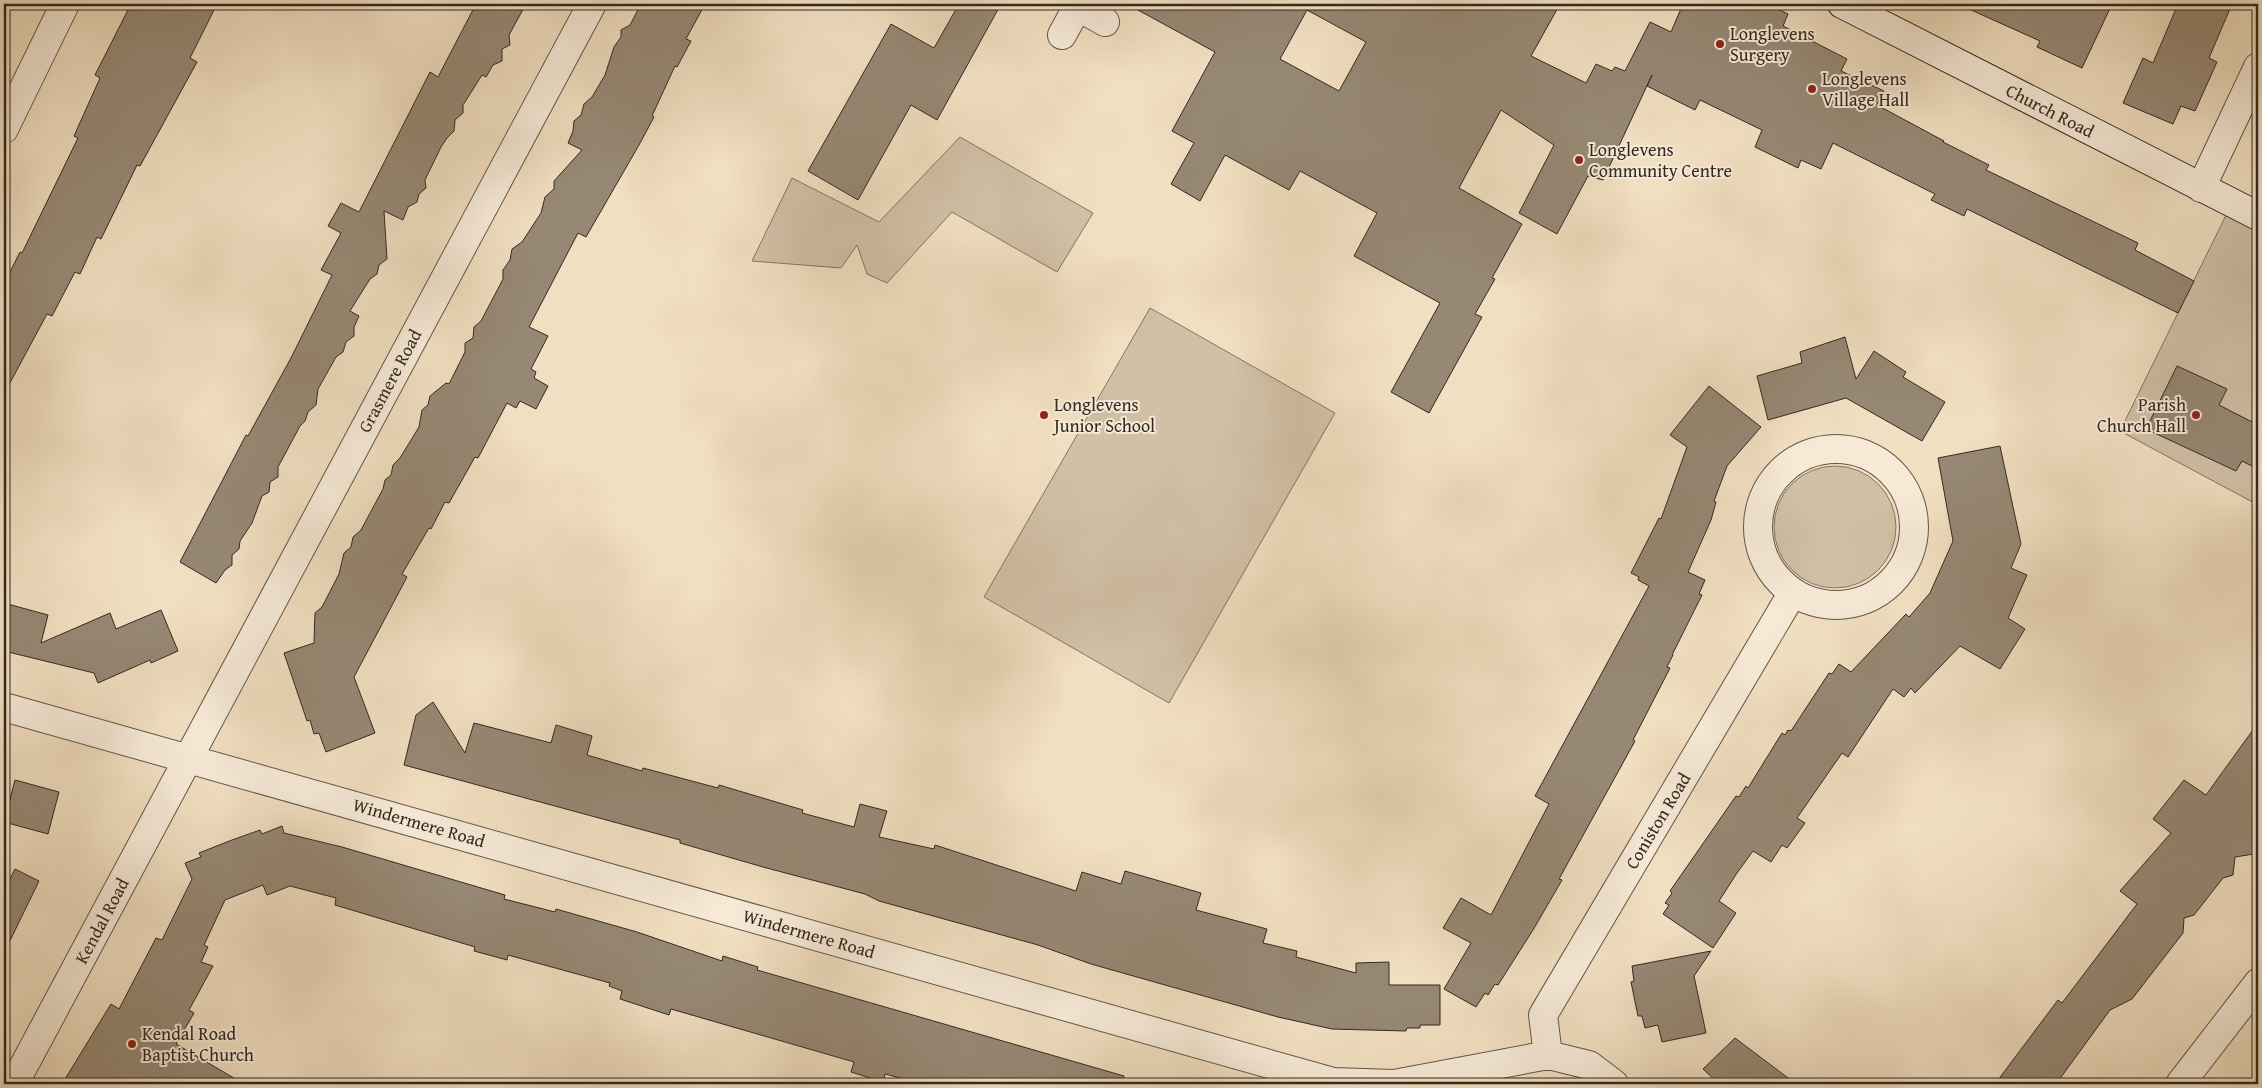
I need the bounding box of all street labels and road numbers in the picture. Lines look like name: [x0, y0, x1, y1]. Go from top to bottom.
street label: Church Road: [2001, 77, 2100, 145]
street label: Grasmere Road: [351, 324, 428, 437]
street label: Coniston Road: [1618, 767, 1697, 874]
street label: Windermere Road: [350, 791, 489, 854]
street label: Kendal Road: [68, 873, 136, 969]
street label: Windermere Road: [740, 902, 879, 965]

